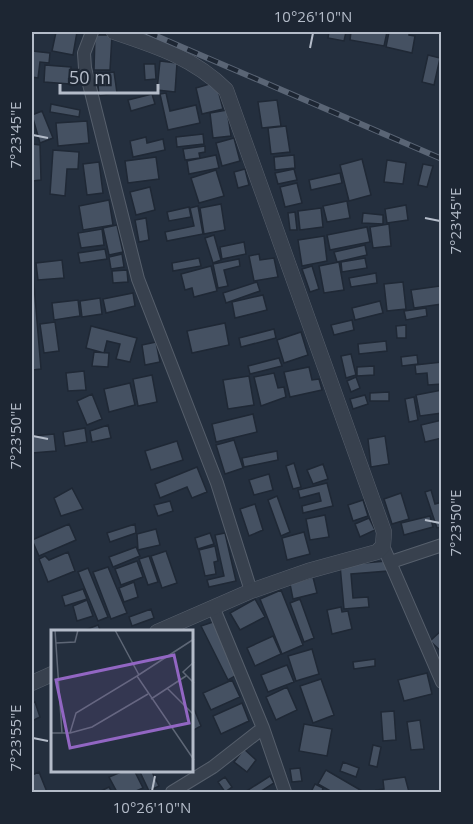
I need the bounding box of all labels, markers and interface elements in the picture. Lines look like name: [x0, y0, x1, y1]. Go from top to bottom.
text: 10°26'10"N: [274, 6, 352, 26]
scale bar: [60, 57, 158, 95]
text: 50 m: [69, 65, 111, 89]
text: 7°23'45"E: [5, 102, 25, 168]
text: 7°23'45"E: [445, 188, 465, 254]
text: 7°23'50"E: [5, 403, 25, 469]
text: 7°23'50"E: [445, 490, 465, 556]
inset map: [51, 630, 194, 773]
text: 7°23'55"E: [5, 705, 25, 771]
text: 10°26'10"N: [113, 797, 191, 817]

